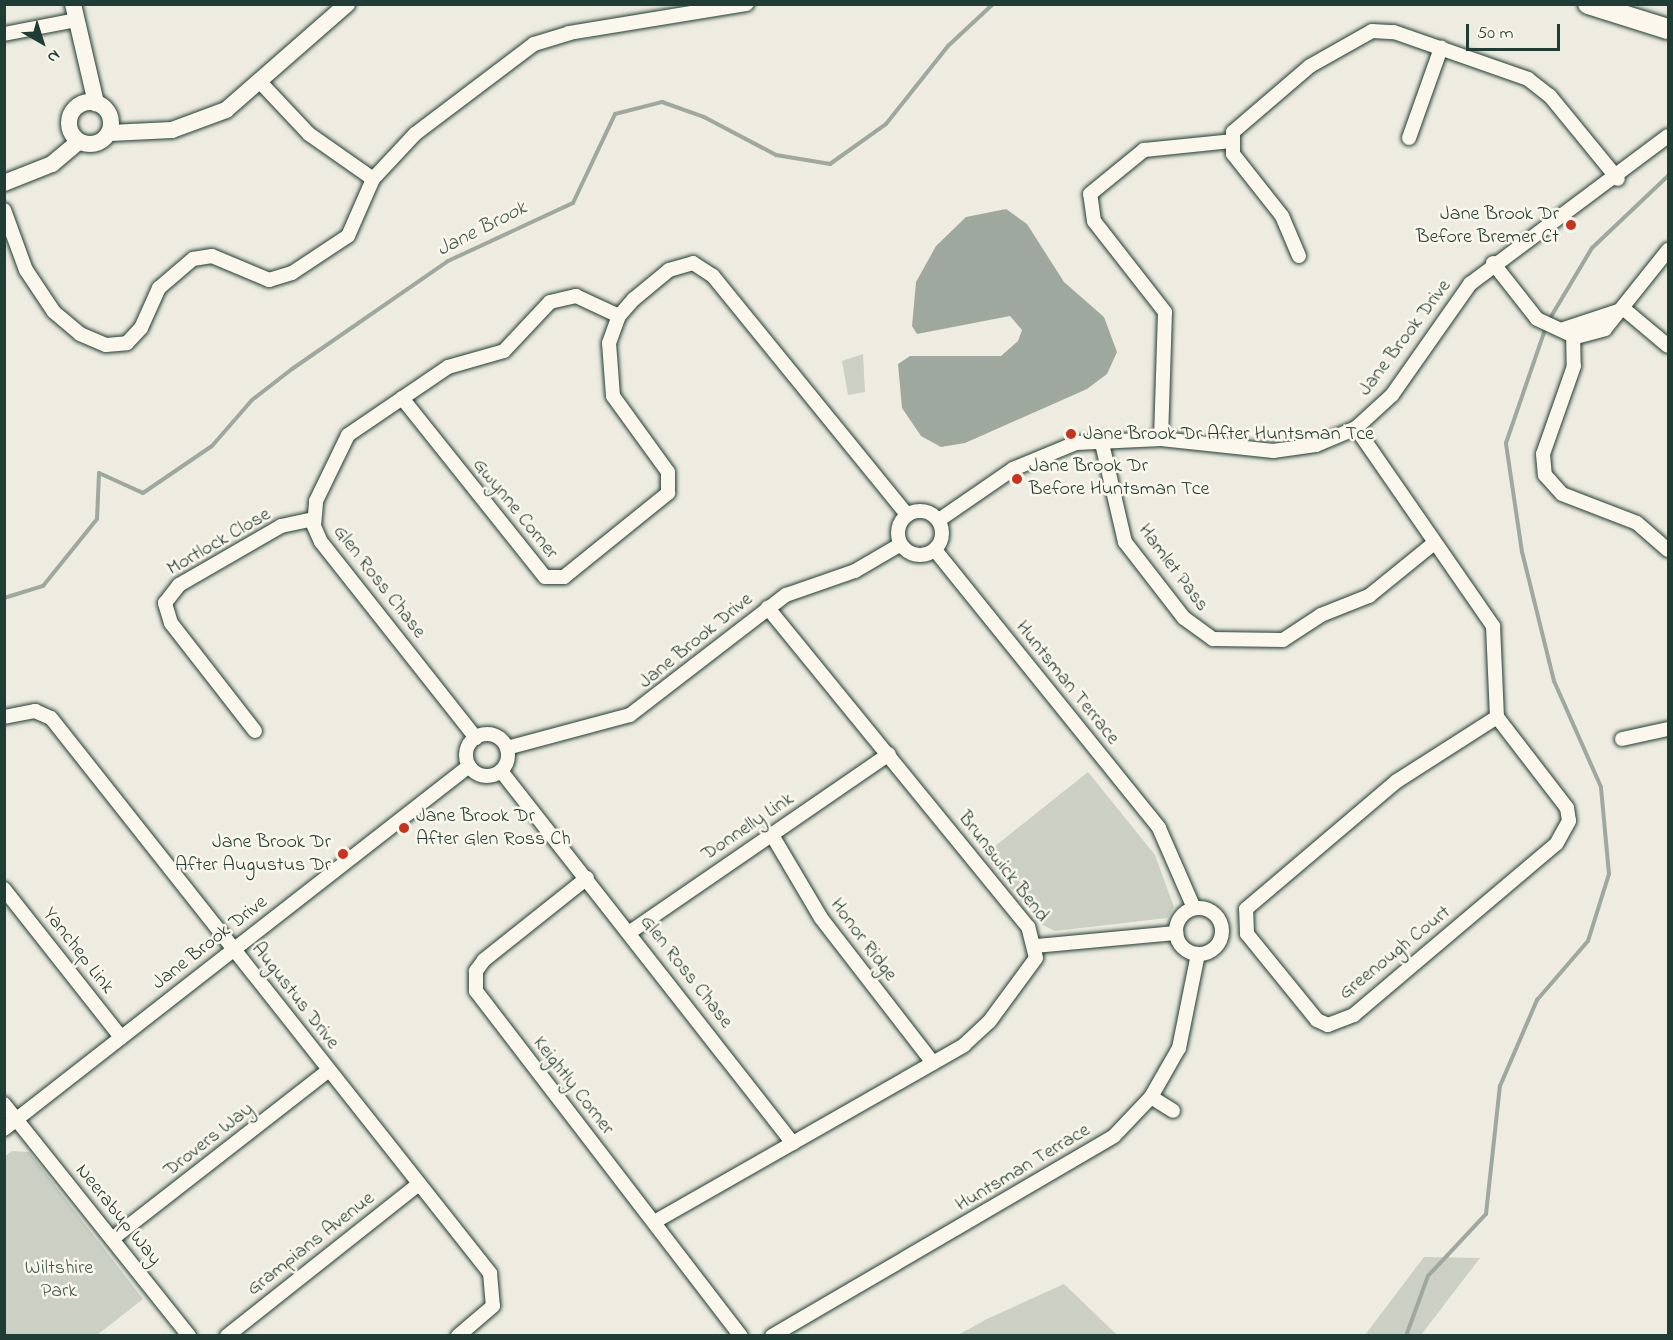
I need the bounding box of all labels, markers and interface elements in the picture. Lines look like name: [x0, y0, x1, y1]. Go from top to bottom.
north arrow: [12, 12, 72, 72]
scale bar: [1469, 12, 1564, 50]
text: 50 m: [1477, 21, 1514, 47]
text: N: [42, 43, 65, 69]
water label: Jane Brook: [433, 196, 531, 262]
place label: Jane Brook Dr Before Bremer Ct: [1416, 202, 1559, 249]
marker: Jane Brook Dr Before Bremer Ct: [1564, 218, 1578, 232]
street label: Jane Brook Drive: [1353, 275, 1457, 401]
place label: Jane Brook Dr After Huntsman Tce: [1083, 422, 1374, 446]
marker: Jane Brook Dr After Huntsman Tce: [1064, 427, 1078, 441]
street label: Gwynne Corner: [467, 454, 563, 564]
place label: Jane Brook Dr Before Huntsman Tce: [1029, 455, 1209, 502]
marker: Jane Brook Dr Before Huntsman Tce: [1010, 472, 1024, 486]
street label: Mortlock Close: [163, 503, 275, 581]
street label: Hamlet Pass: [1132, 519, 1214, 617]
street label: Glen Ross Chase: [327, 521, 431, 643]
street label: Jane Brook Drive: [634, 588, 758, 694]
street label: Huntsman Terrace: [1010, 616, 1124, 750]
street label: Donnelly Link: [697, 787, 799, 867]
place label: Jane Brook Dr After Glen Ross Ch: [416, 804, 571, 851]
street label: Brunswick Bend: [952, 807, 1054, 927]
marker: Jane Brook Dr After Glen Ross Ch: [397, 821, 411, 835]
place label: Jane Brook Dr After Augustus Dr: [175, 831, 331, 878]
marker: Jane Brook Dr After Augustus Dr: [336, 847, 350, 861]
street label: Jane Brook Drive: [148, 891, 272, 995]
street label: Honor Ridge: [824, 894, 902, 986]
street label: Greenough Court: [1334, 901, 1456, 1005]
street label: Yanchep Link: [37, 903, 119, 999]
street label: Glen Ross Chase: [634, 911, 738, 1033]
street label: Augustus Drive: [246, 938, 344, 1054]
street label: Keightly Corner: [527, 1032, 619, 1140]
street label: Drovers Way: [159, 1097, 259, 1183]
street label: Huntsman Terrace: [952, 1118, 1094, 1218]
street label: Neerabup Way: [70, 1159, 166, 1271]
street label: Grampians Avenue: [242, 1187, 380, 1301]
park label: Wiltshire Park: [25, 1257, 93, 1304]

